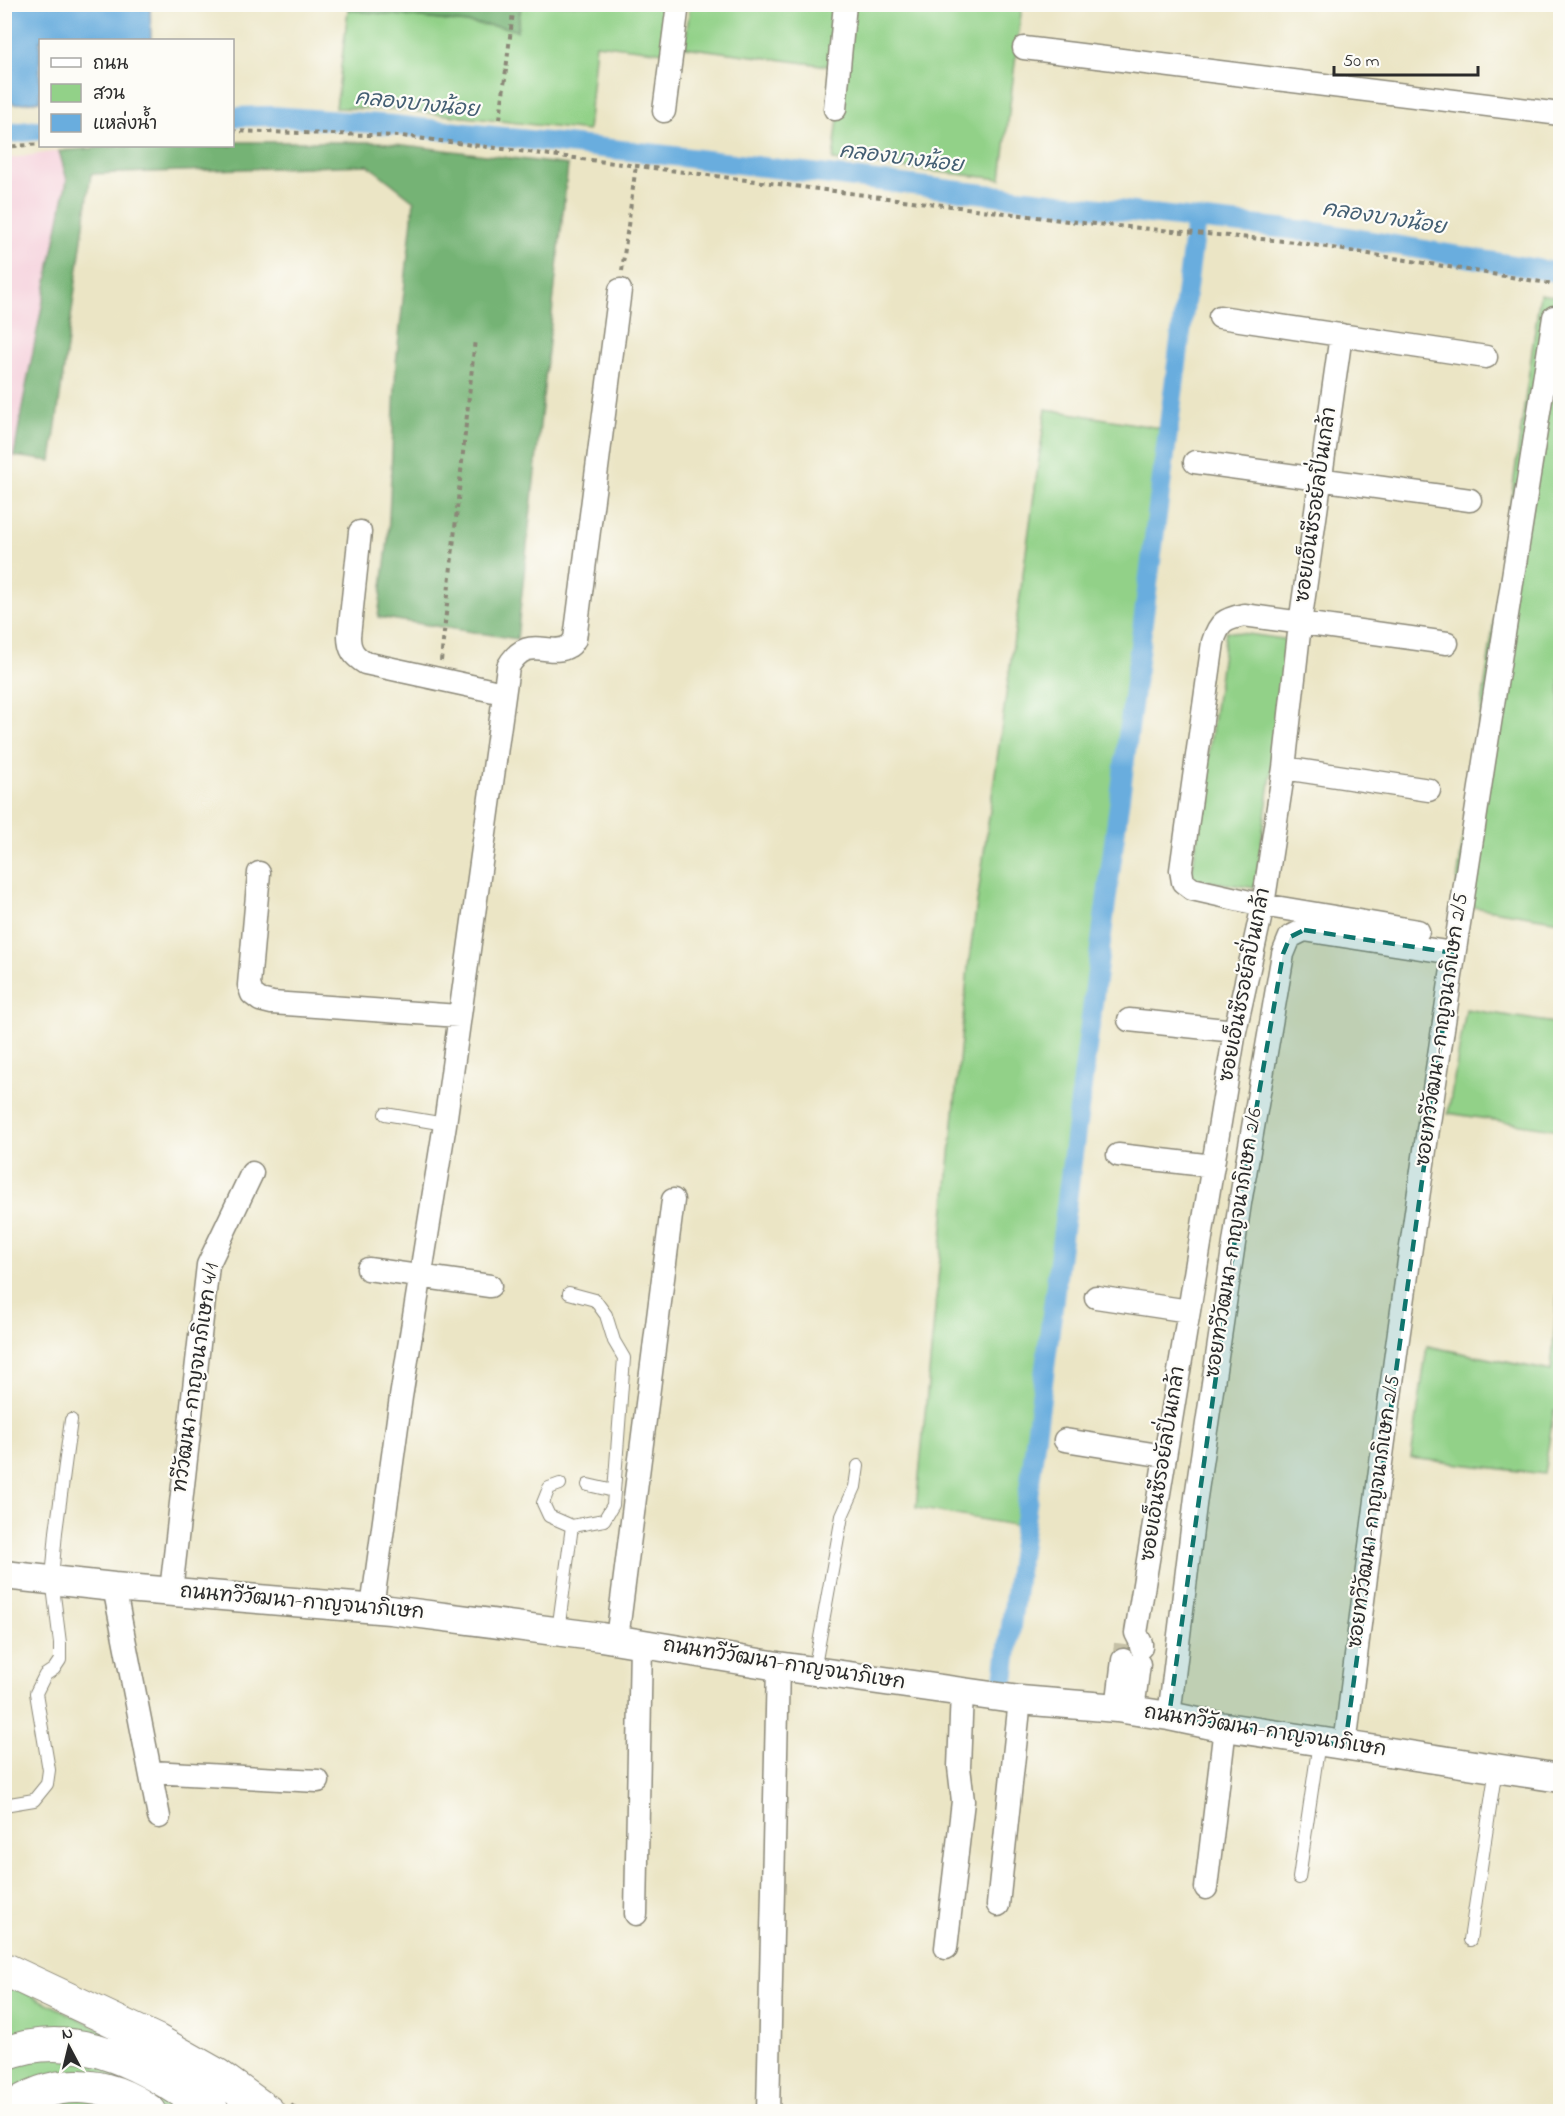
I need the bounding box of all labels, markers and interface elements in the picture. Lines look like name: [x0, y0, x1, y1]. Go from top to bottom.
legend: [39, 39, 234, 147]
scale bar: [1334, 39, 1478, 77]
text: 50 m: [1343, 49, 1380, 75]
text: ถนน: [93, 52, 128, 78]
text: สวน: [93, 82, 125, 108]
water label: คลองบางน้อย: [354, 84, 483, 127]
text: แหล่งน้ำ: [93, 106, 157, 138]
water label: คลองบางน้อย: [837, 137, 967, 182]
water label: คลองบางน้อย: [1320, 194, 1450, 244]
street label: ซอยเอ็นซีรอยัลปิ่นเกล้า: [1283, 404, 1345, 605]
street label: ซอยเอ็นซีรอยัลปิ่นเกล้า: [1207, 884, 1279, 1085]
street label: ซอยทวีวัฒนา-กาญจนาภิเษก 2/5: [1409, 892, 1477, 1168]
street label: ซอยทวีวัฒนา-กาญจนาภิเษก 2/6: [1199, 1106, 1271, 1380]
street label: ทวีวัฒนา-กาญจนาภิเษก 4/1: [167, 1261, 227, 1495]
street label: ซอยเอ็นซีรอยัลปิ่นเกล้า: [1128, 1363, 1194, 1564]
street label: ซอยทวีวัฒนา-กาญจนาภิเษก 2/5: [1341, 1374, 1409, 1650]
street label: ถนนทวีวัฒนา-กาญจนาภิเษก: [179, 1578, 425, 1628]
street label: ถนนทวีวัฒนา-กาญจนาภิเษก: [661, 1632, 907, 1698]
street label: ถนนทวีวัฒนา-กาญจนาภิเษก: [1142, 1699, 1388, 1765]
north arrow: [39, 2017, 99, 2077]
text: N: [61, 2022, 74, 2047]

